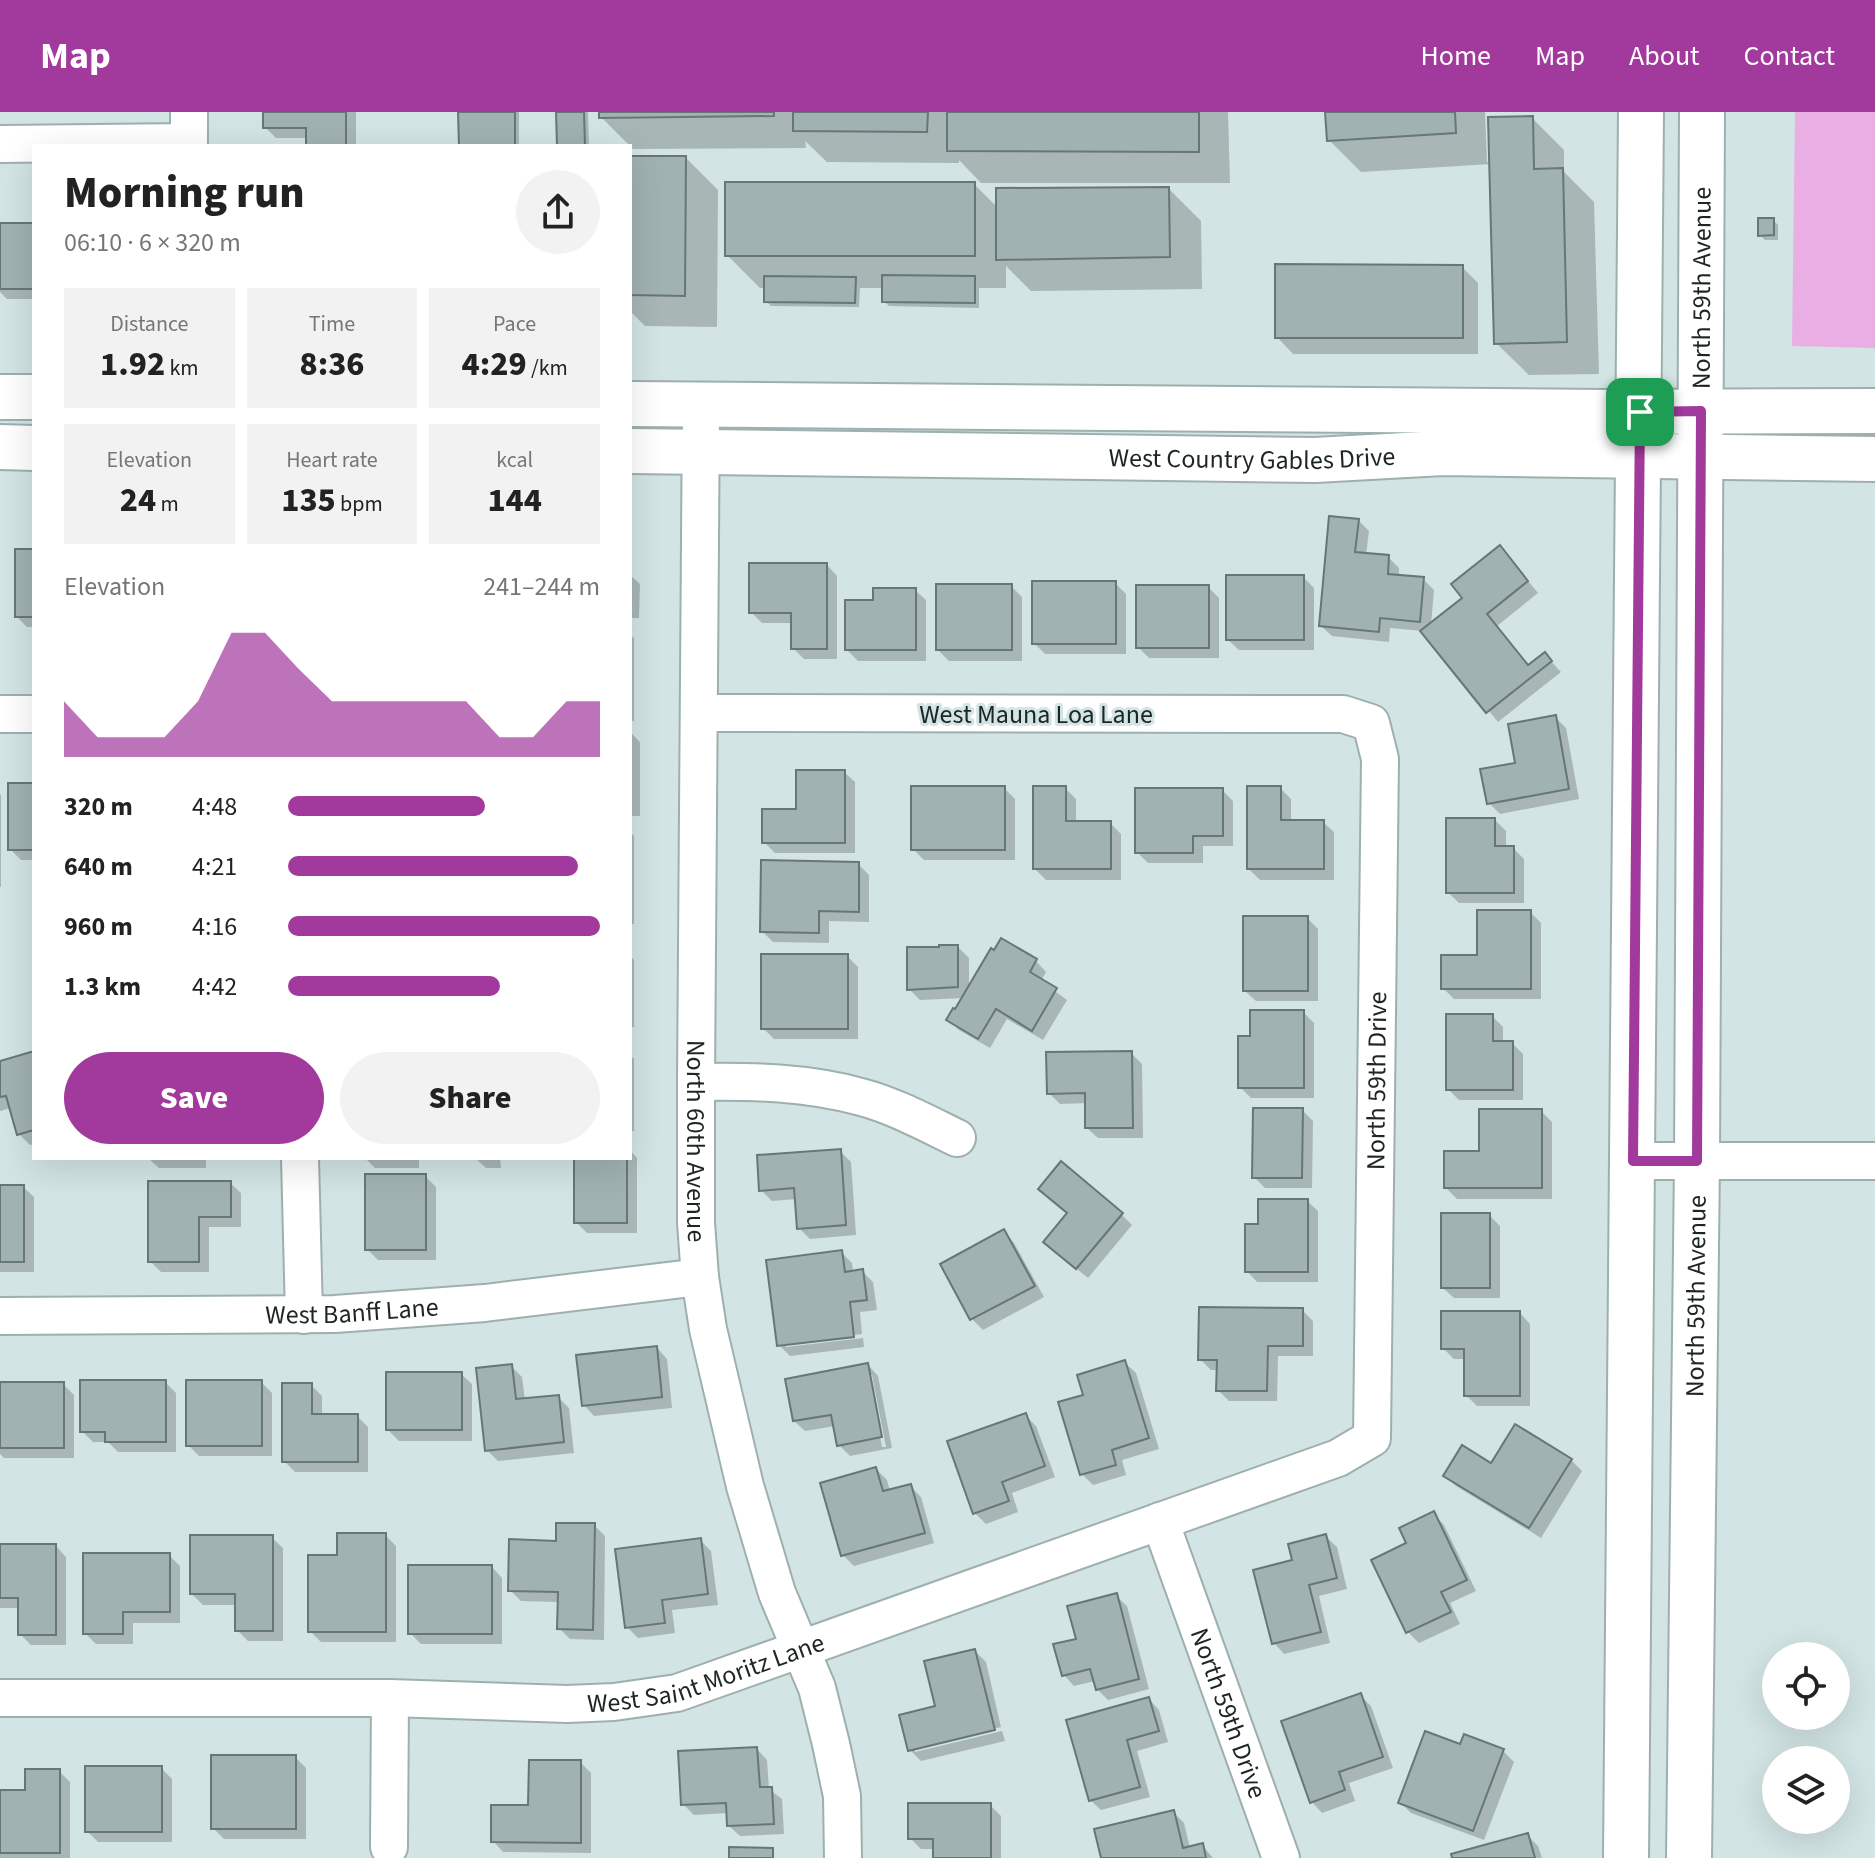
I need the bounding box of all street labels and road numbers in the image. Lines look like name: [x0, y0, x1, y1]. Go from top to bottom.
street label: North 59th Avenue: [1683, 187, 1721, 389]
street label: West Country Gables Drive: [1108, 438, 1396, 479]
street label: West Mauna Loa Lane: [919, 696, 1153, 733]
street label: North 59th Drive: [1357, 991, 1396, 1170]
street label: North 60th Avenue: [677, 1040, 715, 1243]
street label: North 59th Avenue: [1676, 1195, 1716, 1397]
street label: West Banff Lane: [265, 1288, 440, 1333]
street label: North 59th Drive: [1181, 1623, 1276, 1803]
street label: West Saint Moritz Lane: [586, 1624, 829, 1722]

